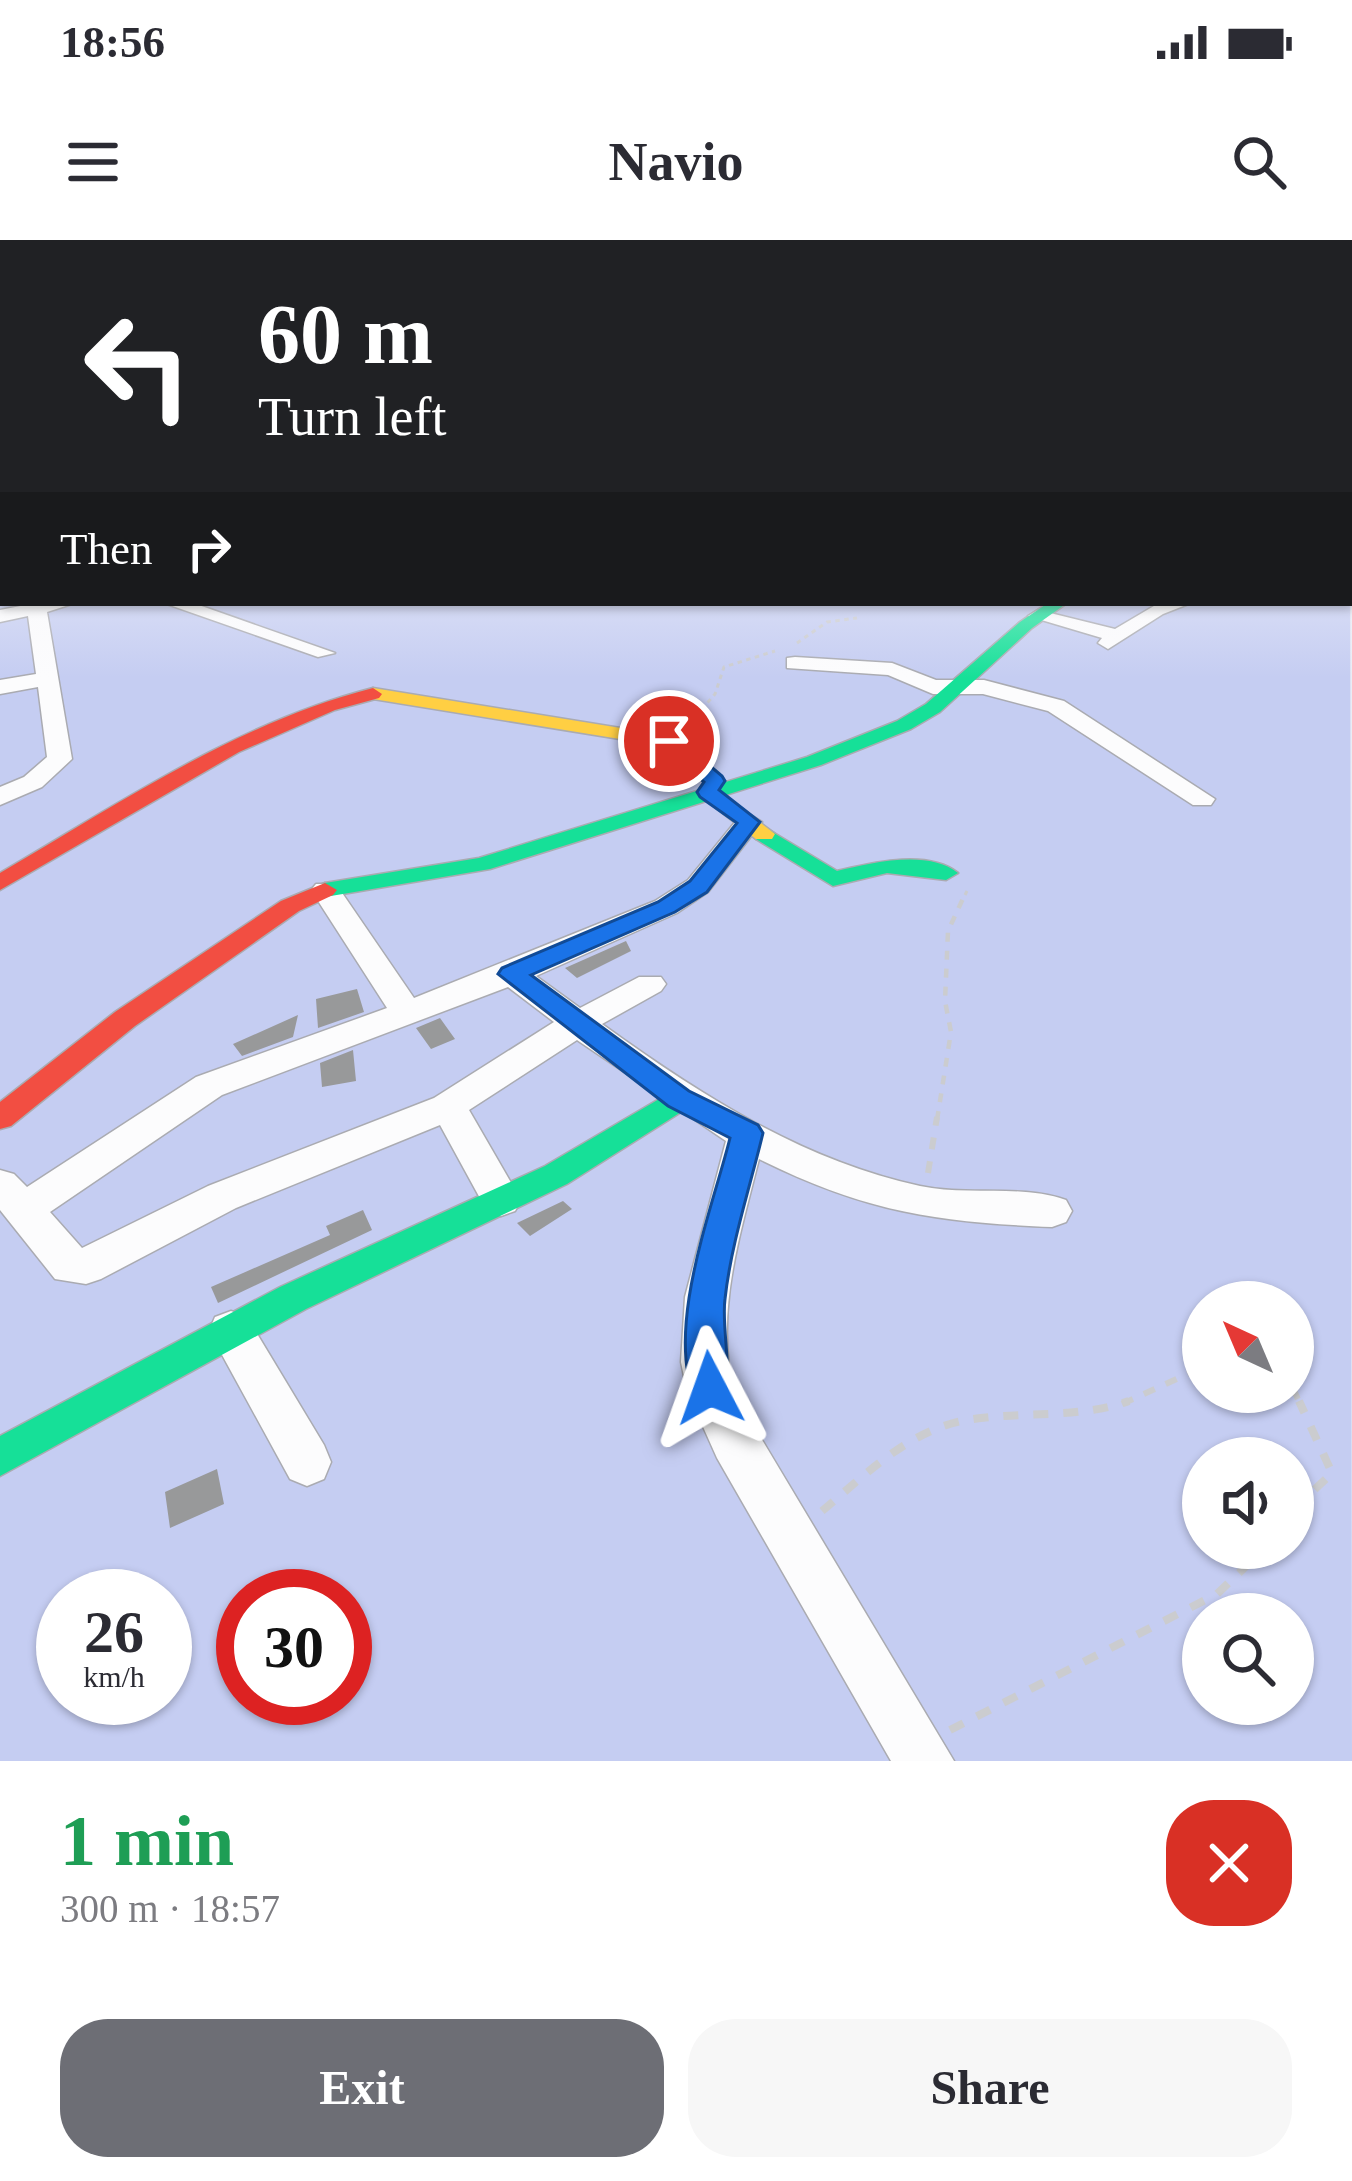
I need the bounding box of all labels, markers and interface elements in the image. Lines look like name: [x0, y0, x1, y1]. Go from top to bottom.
text: 18:56: [60, 17, 165, 67]
icon: menu: [60, 129, 126, 195]
icon: search: [1226, 129, 1292, 195]
text: Navio: [609, 132, 744, 192]
icon: left: [60, 288, 216, 444]
text: 60 m: [258, 288, 433, 381]
text: Turn left: [258, 387, 447, 447]
icon: right: [176, 516, 242, 582]
text: Then: [60, 524, 152, 574]
pin: [618, 690, 720, 792]
icon: arrive: [636, 708, 702, 774]
north arrow: [1182, 1281, 1314, 1413]
map controls: [1182, 1281, 1314, 1725]
position arrow: [647, 1325, 773, 1451]
button: sound: [1182, 1437, 1314, 1569]
speed limit sign: 30: [216, 1569, 372, 1725]
button: search: [1182, 1593, 1314, 1725]
text: 26: [84, 1599, 144, 1665]
text: km/h: [83, 1660, 145, 1693]
button: close: [1166, 1800, 1292, 1926]
text: 1 min: [60, 1801, 234, 1881]
text: 300 m · 18:57: [60, 1887, 280, 1930]
button: Exit: [60, 2019, 664, 2157]
button: Share: [688, 2019, 1292, 2157]

